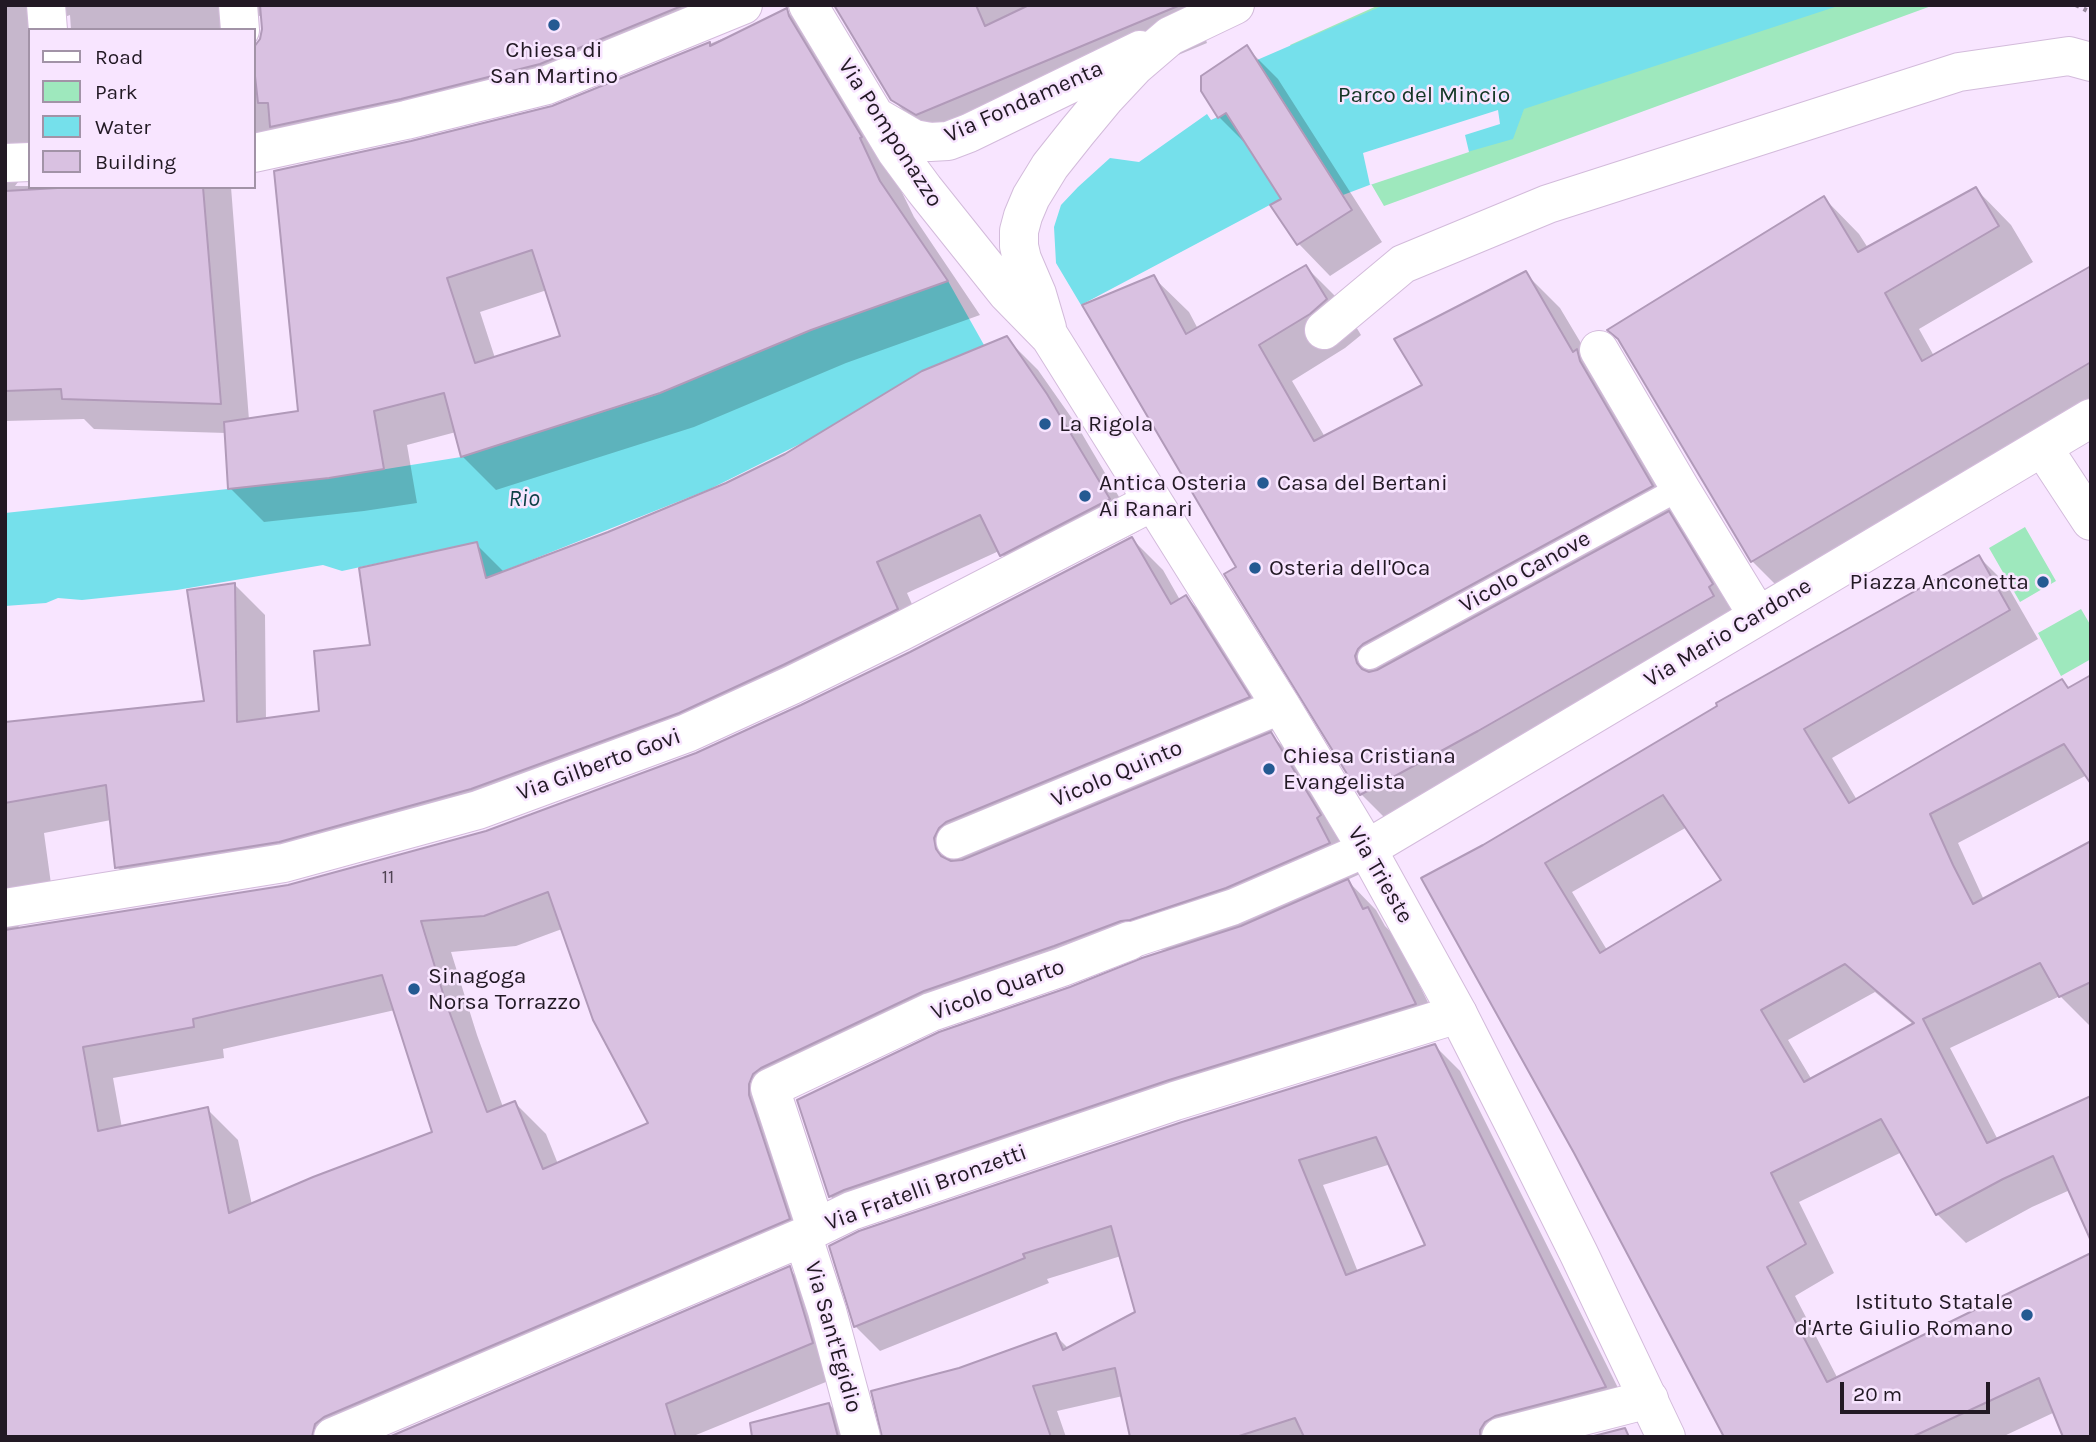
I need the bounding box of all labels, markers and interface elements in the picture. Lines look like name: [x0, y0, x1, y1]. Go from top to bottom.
marker: Chiesa di San Martino: [546, 17, 562, 33]
legend: [28, 28, 256, 189]
place label: Chiesa di San Martino: [490, 36, 618, 90]
text: Road: [95, 45, 143, 69]
street label: Via Pomponazzo: [832, 53, 948, 213]
street label: Via Fondamenta: [940, 55, 1108, 149]
text: Park: [95, 80, 138, 104]
park label: Parco del Mincio: [1338, 81, 1510, 109]
text: Water: [95, 115, 151, 139]
text: Building: [95, 150, 176, 174]
place label: La Rigola: [1059, 410, 1153, 438]
marker: La Rigola: [1037, 416, 1053, 432]
place label: Antica Osteria Ai Ranari: [1099, 469, 1247, 523]
place label: Casa del Bertani: [1277, 469, 1448, 497]
marker: Casa del Bertani: [1255, 475, 1271, 491]
water label: Rio: [508, 485, 540, 513]
marker: Antica Osteria Ai Ranari: [1077, 488, 1093, 504]
street label: Vicolo Canove: [1455, 525, 1595, 619]
place label: Osteria dell'Oca: [1269, 554, 1430, 582]
marker: Osteria dell'Oca: [1247, 560, 1263, 576]
place label: Piazza Anconetta: [1850, 568, 2029, 596]
street label: Via Mario Cardone: [1639, 572, 1817, 694]
marker: Piazza Anconetta: [2035, 574, 2051, 590]
street label: Via Gilberto Govi: [513, 723, 685, 807]
street label: Vicolo Quinto: [1047, 734, 1187, 814]
place label: Chiesa Cristiana Evangelista: [1283, 742, 1456, 796]
marker: Chiesa Cristiana Evangelista: [1261, 761, 1277, 777]
street label: Via Trieste: [1341, 822, 1419, 928]
house number: 11: [382, 867, 394, 889]
street label: Vicolo Quarto: [928, 953, 1068, 1027]
place label: Sinagoga Norsa Torrazzo: [428, 962, 581, 1016]
marker: Sinagoga Norsa Torrazzo: [406, 981, 422, 997]
street label: Via Fratelli Bronzetti: [821, 1139, 1031, 1237]
street label: Via Sant'Egidio: [798, 1258, 868, 1416]
place label: Istituto Statale d'Arte Giulio Romano: [1795, 1288, 2013, 1342]
marker: Istituto Statale d'Arte Giulio Romano: [2019, 1307, 2035, 1323]
scale bar: [1844, 1368, 1994, 1412]
text: 20 m: [1853, 1382, 1902, 1406]

